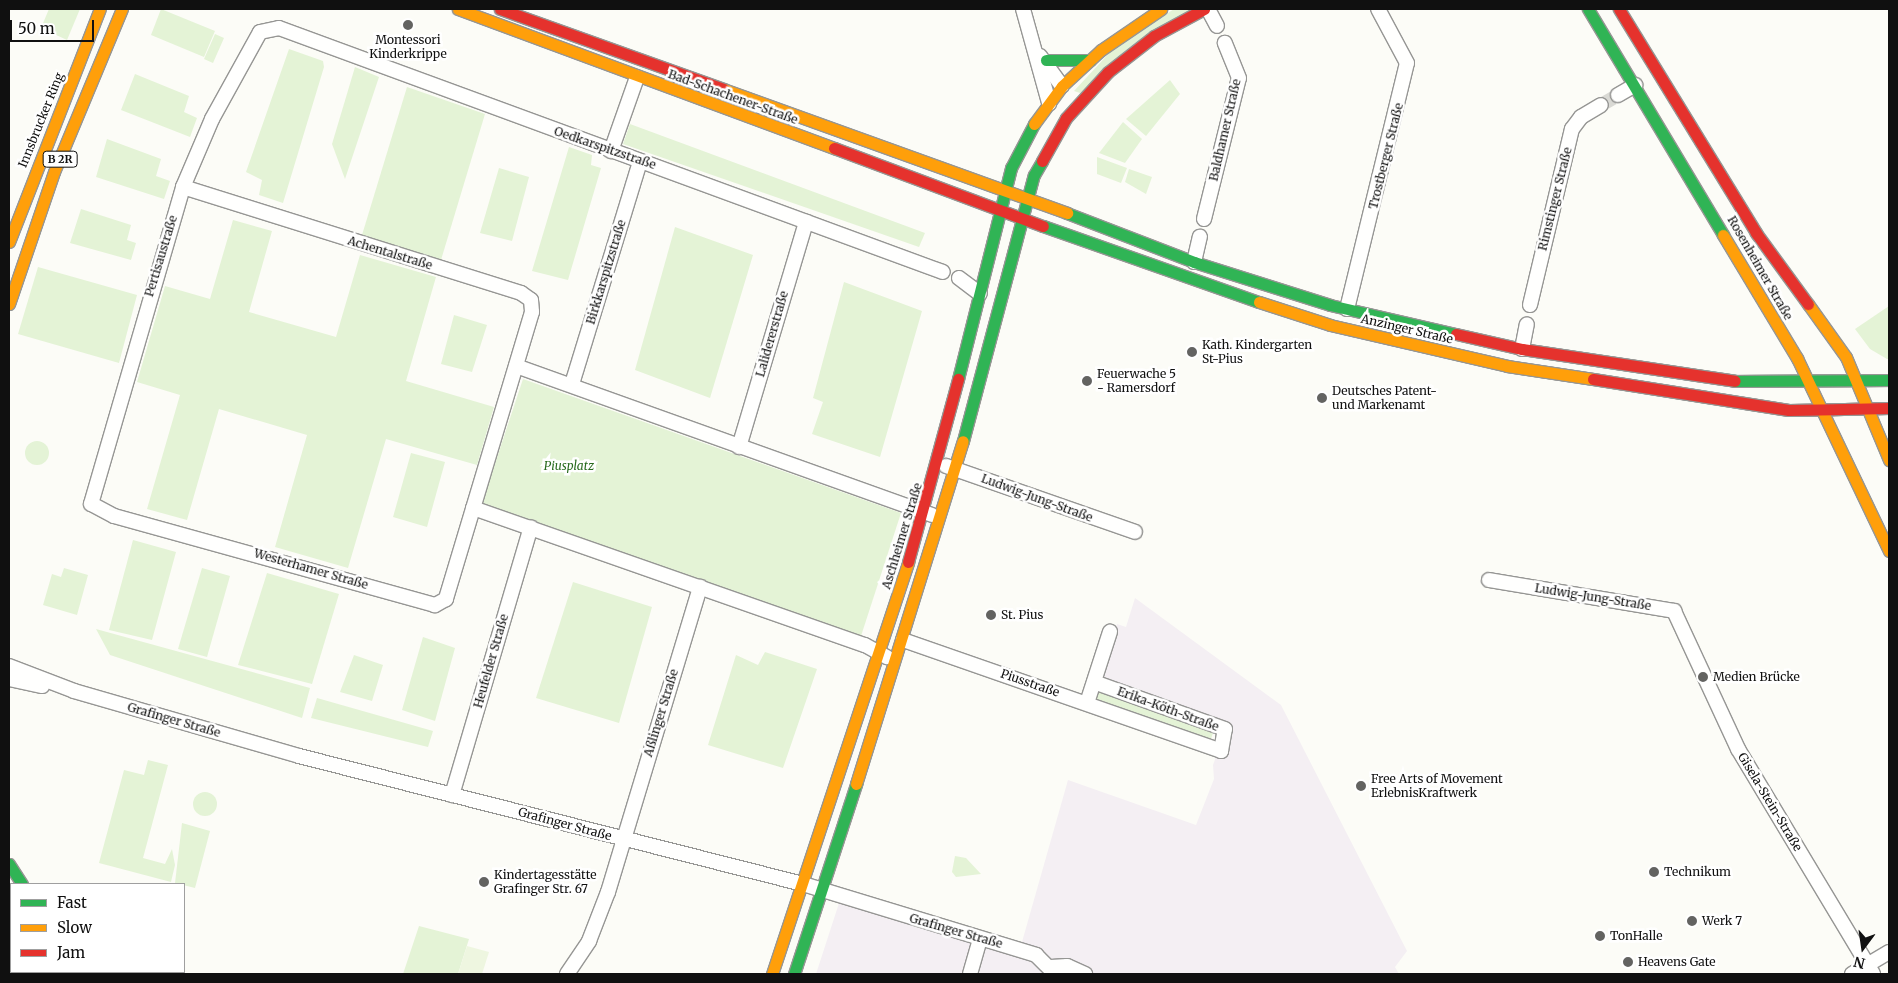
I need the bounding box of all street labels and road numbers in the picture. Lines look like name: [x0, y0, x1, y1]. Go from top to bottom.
street label: Bad-Schachener-Straße: [666, 67, 800, 127]
street label: Innsbrucker Ring: [15, 70, 67, 170]
street label: Baldhamer Straße: [1206, 78, 1244, 182]
street label: Trostberger Straße: [1366, 101, 1406, 211]
street label: Oedkarspitzstraße: [552, 124, 658, 172]
street label: Rimstinger Straße: [1535, 146, 1575, 252]
road number: B 2R: [42, 150, 78, 168]
street label: Pertisaustraße: [142, 214, 180, 298]
street label: Rosenheimer Straße: [1724, 214, 1796, 322]
street label: Birkkarspitzstraße: [583, 218, 629, 326]
street label: Achentalstraße: [346, 233, 434, 273]
street label: Lalidererstraße: [753, 289, 791, 379]
street label: Anzinger Straße: [1360, 311, 1454, 347]
street label: Ludwig-Jung-Straße: [979, 471, 1095, 525]
street label: Aschheimer Straße: [879, 481, 925, 591]
street label: Westerhamer Straße: [252, 546, 370, 592]
street label: Ludwig-Jung-Straße: [1534, 581, 1652, 613]
street label: Heufelder Straße: [471, 612, 511, 710]
street label: Piusstraße: [999, 666, 1061, 700]
street label: Aßlinger Straße: [641, 667, 681, 759]
street label: Erika-Köth-Straße: [1115, 684, 1221, 734]
street label: Grafinger Straße: [126, 700, 222, 740]
street label: Gisela-Stein-Straße: [1735, 750, 1805, 854]
street label: Grafinger Straße: [517, 805, 613, 843]
street label: Grafinger Straße: [908, 911, 1004, 951]

